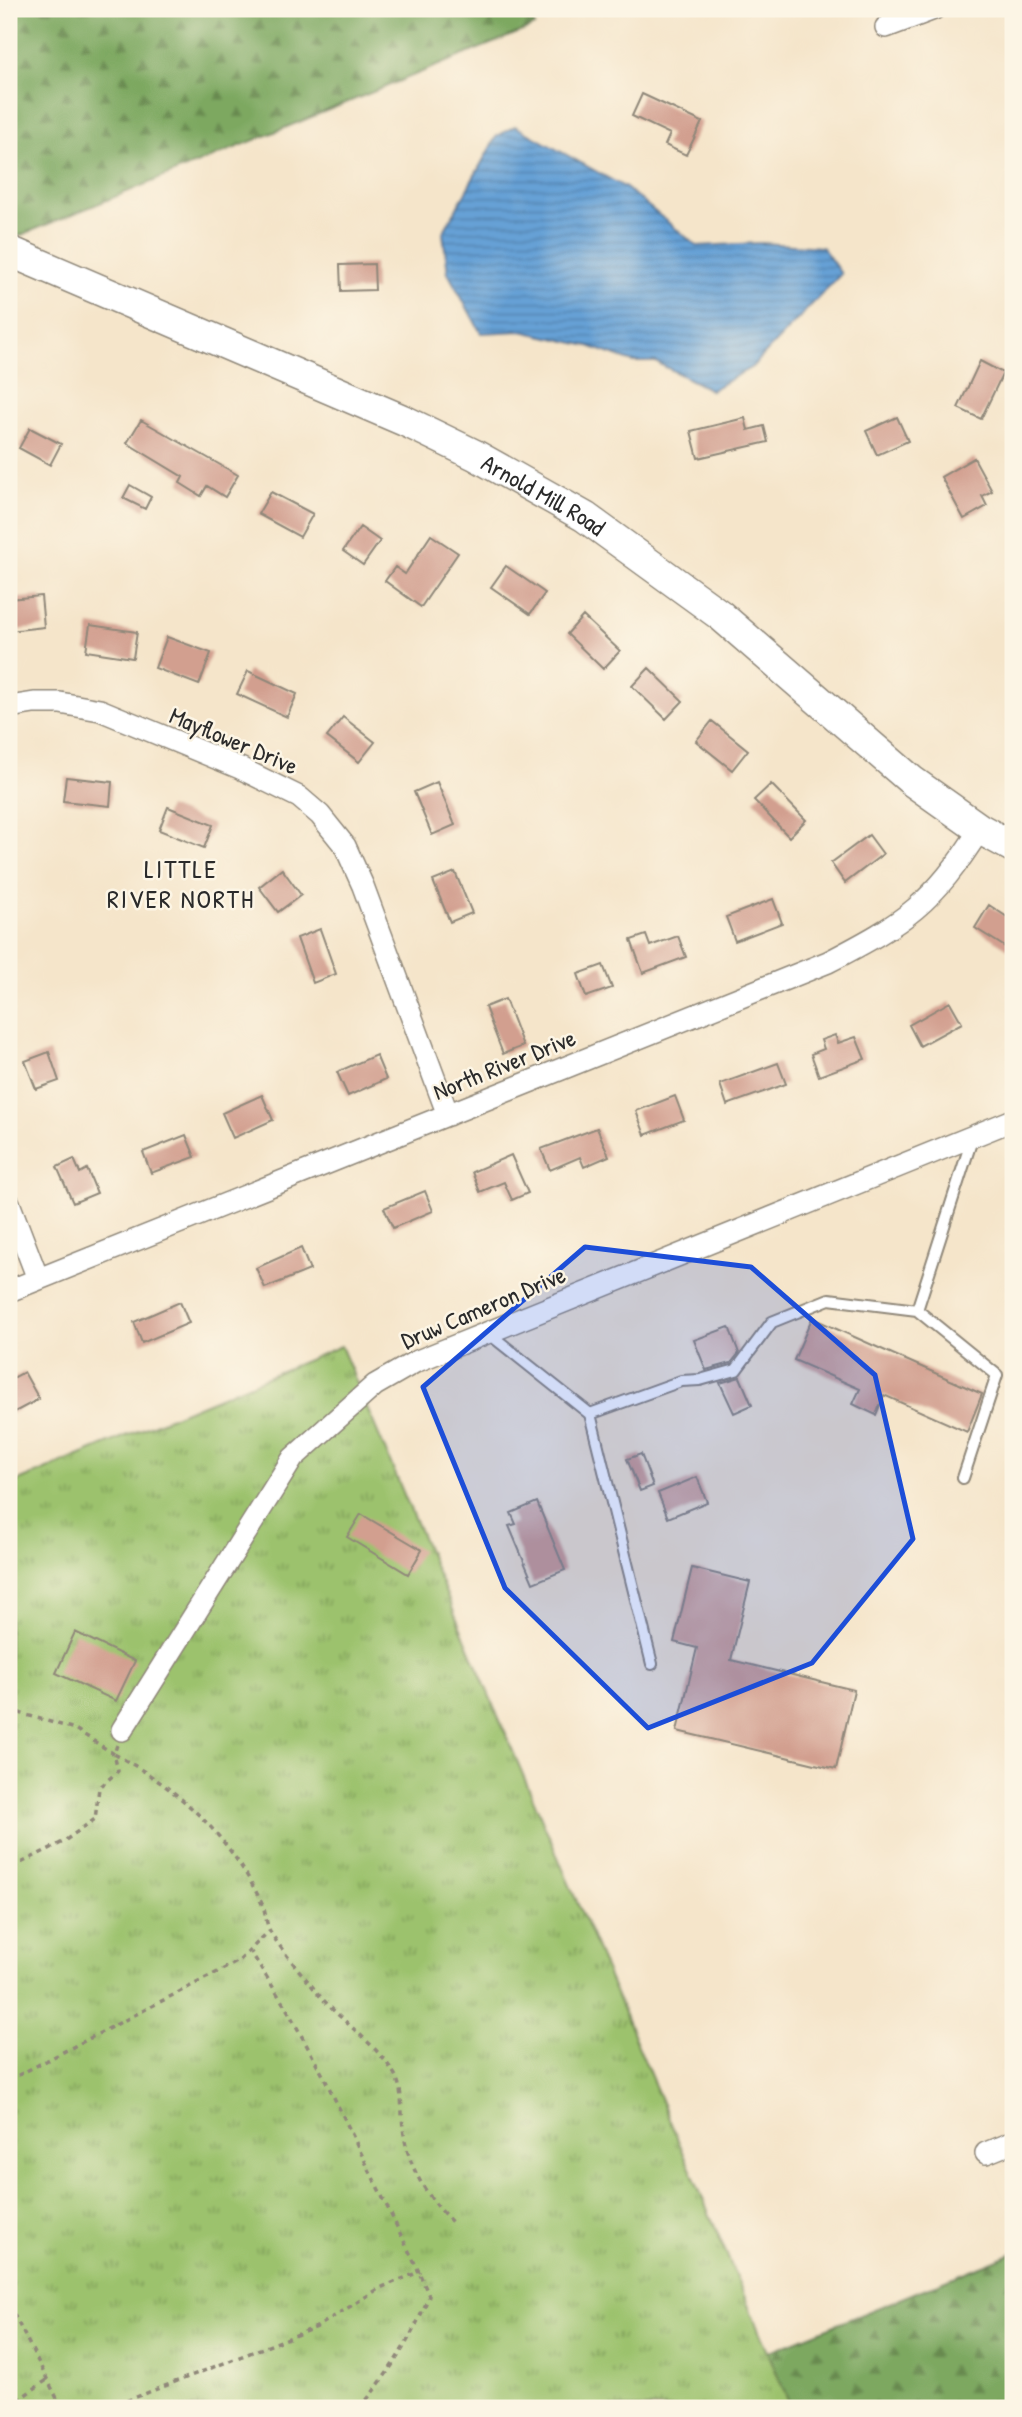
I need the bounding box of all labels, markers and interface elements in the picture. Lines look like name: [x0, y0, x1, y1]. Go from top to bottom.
street label: Arnold Mill Road: [476, 446, 612, 543]
street label: Mayflower Drive: [165, 699, 303, 782]
district label: LITTLE RIVER NORTH: [107, 851, 255, 916]
street label: North River Drive: [428, 1021, 580, 1107]
street label: Druw Cameron Drive: [396, 1258, 571, 1356]

